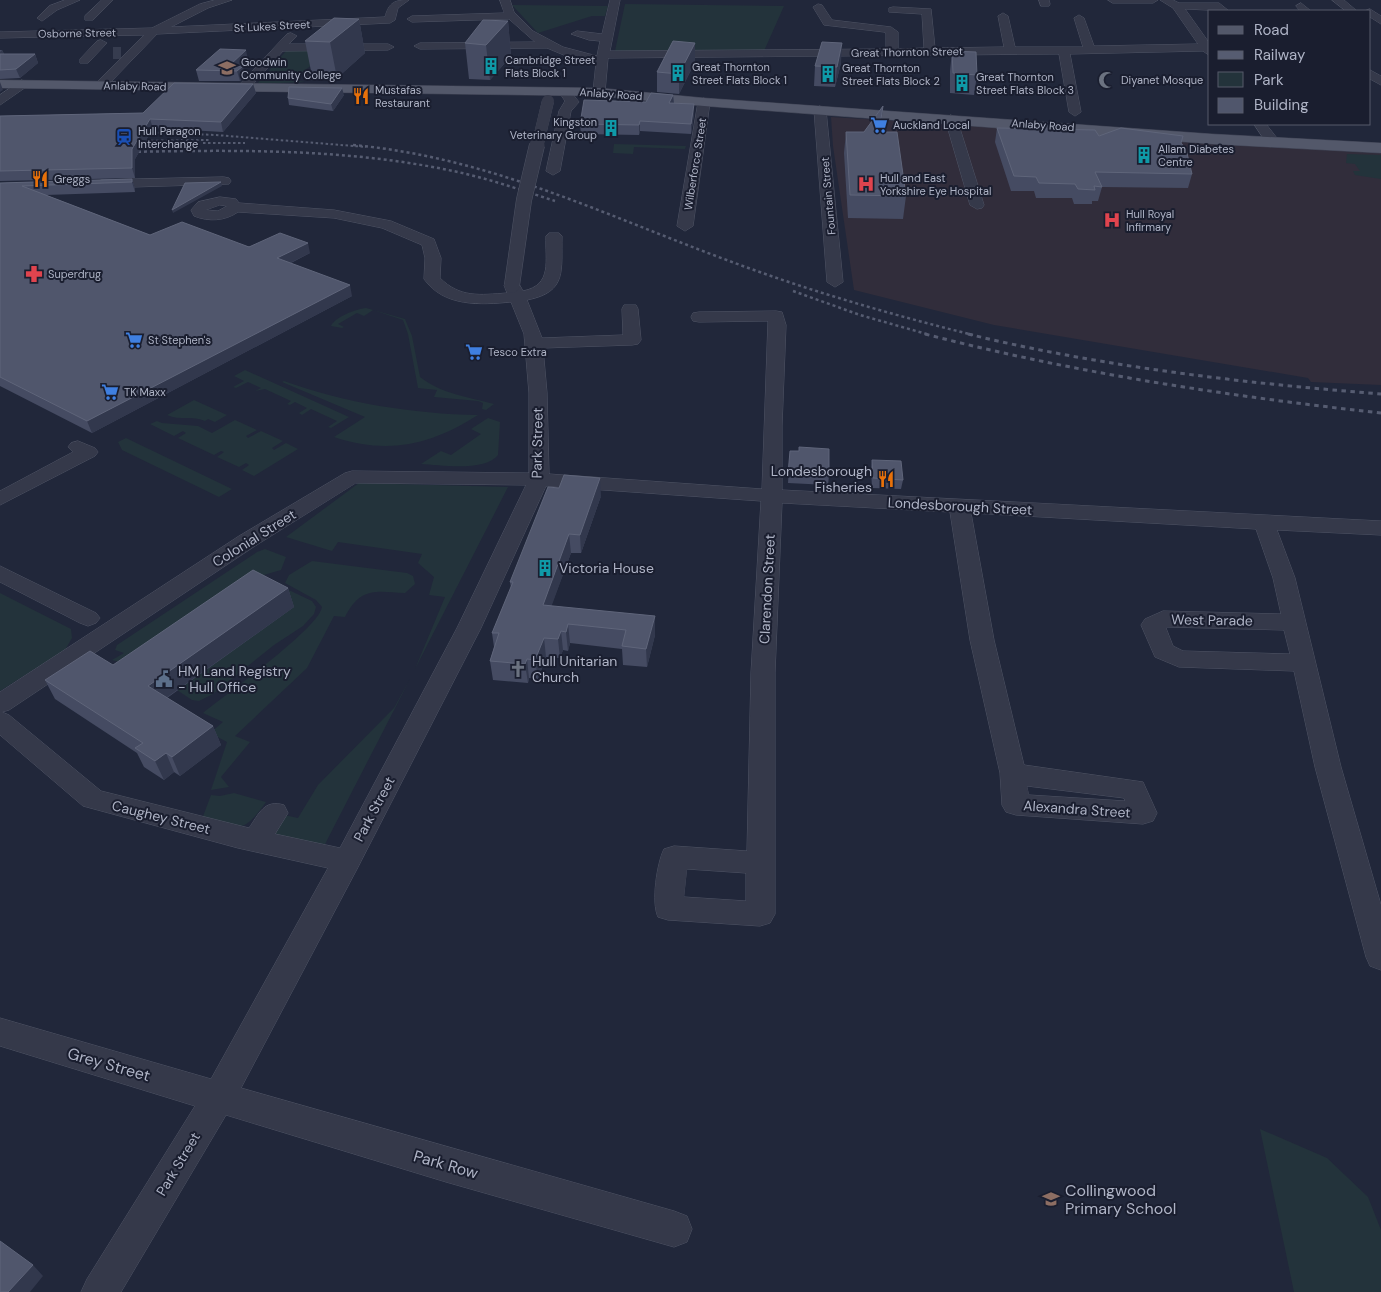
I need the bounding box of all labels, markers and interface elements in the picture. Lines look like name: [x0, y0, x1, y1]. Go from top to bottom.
legend: [1208, 10, 1371, 125]
street label: St Lukes Street: [233, 17, 311, 35]
text: Road: [1254, 20, 1289, 40]
street label: Osborne Street: [38, 25, 116, 41]
street label: Great Thornton Street: [851, 44, 963, 60]
text: Railway: [1254, 45, 1306, 65]
place label: Cambridge Street Flats Block 1: [505, 53, 595, 80]
place label: Goodwin Community College: [241, 55, 341, 82]
building icon: Cambridge Street Flats Block 1: [481, 56, 501, 76]
school or university icon: Goodwin Community College: [217, 58, 237, 78]
place label: Great Thornton Street Flats Block 1: [692, 60, 787, 87]
place label: Great Thornton Street Flats Block 2: [842, 61, 940, 88]
building icon: Great Thornton Street Flats Block 1: [668, 63, 688, 83]
building icon: Great Thornton Street Flats Block 2: [818, 64, 838, 84]
place label: Great Thornton Street Flats Block 3: [976, 70, 1074, 97]
mosque icon: Diyanet Mosque: [1097, 70, 1117, 90]
text: Park: [1254, 70, 1284, 90]
building icon: Great Thornton Street Flats Block 3: [952, 73, 972, 93]
place label: Diyanet Mosque: [1121, 73, 1203, 87]
street label: Anlaby Road: [103, 78, 167, 94]
place label: Mustafas Restaurant: [375, 83, 430, 110]
street label: Anlaby Road: [579, 85, 643, 103]
restaurant icon: Mustafas Restaurant: [351, 86, 371, 106]
text: Building: [1254, 95, 1309, 115]
place label: Kingston Veterinary Group: [510, 115, 597, 142]
supermarket icon: Auckland Local: [869, 115, 889, 135]
street label: Anlaby Road: [1011, 116, 1075, 134]
street label: Wilberforce Street: [681, 117, 709, 211]
building icon: Kingston Veterinary Group: [601, 118, 621, 138]
place label: Auckland Local: [893, 118, 970, 132]
place label: Hull Paragon Interchange: [138, 124, 201, 151]
station icon: Hull Paragon Interchange: [114, 127, 134, 147]
place label: Allam Diabetes Centre: [1158, 142, 1234, 169]
building icon: Allam Diabetes Centre: [1134, 145, 1154, 165]
street label: Fountain Street: [818, 156, 838, 236]
restaurant icon: Greggs: [30, 169, 50, 189]
place label: Hull and East Yorkshire Eye Hospital: [880, 171, 992, 198]
place label: Greggs: [54, 172, 90, 186]
hospital icon: Hull and East Yorkshire Eye Hospital: [856, 174, 876, 194]
place label: Hull Royal Infirmary: [1126, 207, 1174, 234]
hospital icon: Hull Royal Infirmary: [1102, 210, 1122, 230]
pharmacy icon: Superdrug: [24, 264, 44, 284]
place label: Superdrug: [48, 267, 101, 281]
supermarket icon: St Stephen's: [124, 330, 144, 350]
place label: St Stephen's: [148, 333, 211, 347]
supermarket icon: Tesco Extra: [464, 342, 484, 362]
place label: Tesco Extra: [488, 345, 547, 359]
supermarket icon: TK Maxx: [100, 382, 120, 402]
place label: TK Maxx: [124, 385, 166, 399]
street label: Park Street: [527, 407, 547, 479]
place label: Londesborough Fisheries: [771, 462, 872, 496]
restaurant icon: Londesborough Fisheries: [876, 469, 896, 489]
street label: Londesborough Street: [887, 493, 1033, 519]
street label: Colonial Street: [209, 505, 299, 571]
street label: Clarendon Street: [755, 534, 779, 644]
building icon: Victoria House: [535, 558, 555, 578]
place label: Victoria House: [559, 559, 654, 577]
street label: West Parade: [1171, 610, 1253, 630]
place label: Hull Unitarian Church: [532, 652, 617, 686]
church icon: Hull Unitarian Church: [508, 659, 528, 679]
place label: HM Land Registry - Hull Office: [178, 662, 291, 696]
public building icon: HM Land Registry - Hull Office: [154, 669, 174, 689]
street label: Park Street: [349, 773, 399, 845]
street label: Caughey Street: [110, 796, 212, 838]
street label: Alexandra Street: [1023, 796, 1131, 822]
street label: Grey Street: [65, 1043, 153, 1086]
street label: Park Street: [152, 1129, 204, 1199]
street label: Park Row: [411, 1145, 481, 1184]
place label: Collingwood Primary School: [1065, 1180, 1176, 1219]
school or university icon: Collingwood Primary School: [1041, 1189, 1061, 1209]

